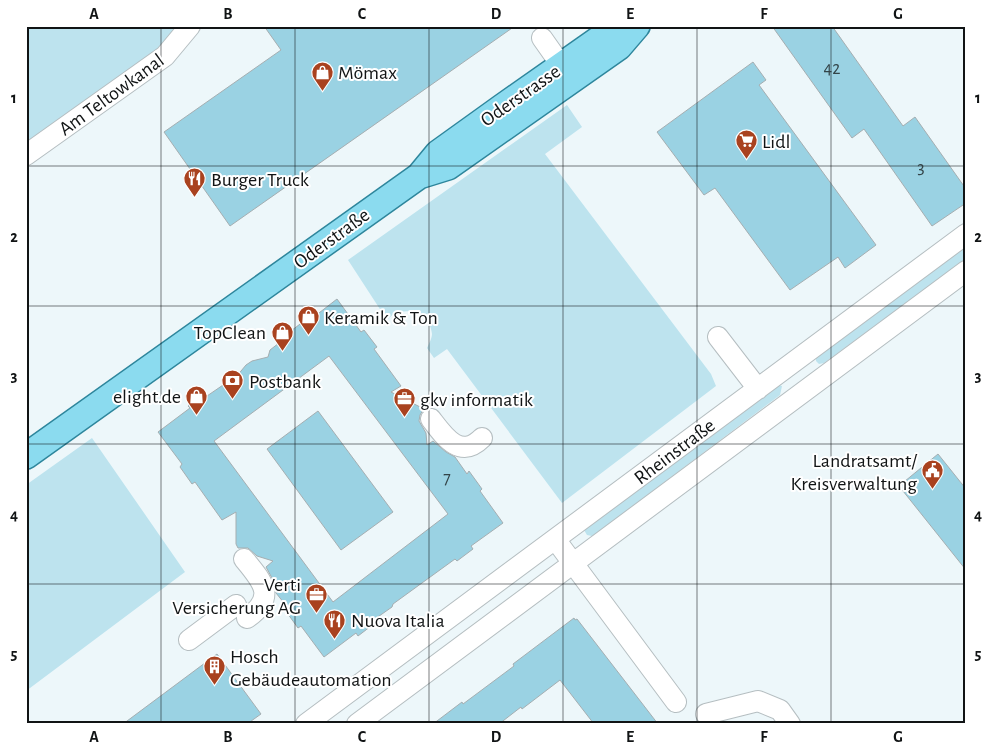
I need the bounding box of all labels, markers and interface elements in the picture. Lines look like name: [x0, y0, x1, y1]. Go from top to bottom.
text: A: [89, 6, 99, 22]
text: B: [223, 6, 233, 22]
text: C: [358, 6, 367, 22]
text: D: [491, 6, 502, 22]
text: E: [626, 6, 634, 22]
text: F: [760, 6, 768, 22]
text: G: [893, 6, 903, 22]
street label: Am Teltowkanal: [55, 50, 168, 140]
shop icon: Mömax: [310, 60, 334, 91]
house number: 42: [824, 60, 840, 78]
street label: Oderstrasse: [477, 61, 564, 130]
place label: Mömax: [338, 63, 397, 83]
text: 1: [11, 90, 17, 106]
text: 1: [975, 90, 981, 106]
supermarket icon: Lidl: [734, 129, 758, 160]
place label: Lidl: [762, 132, 790, 152]
house number: 3: [917, 159, 925, 177]
restaurant icon: Burger Truck: [183, 167, 207, 198]
place label: Burger Truck: [211, 170, 309, 190]
street label: Oderstraße: [290, 205, 373, 273]
text: 2: [10, 229, 18, 245]
text: 2: [974, 229, 982, 245]
shop icon: Keramik & Ton: [296, 305, 320, 336]
place label: Keramik & Ton: [324, 308, 438, 328]
shop icon: TopClean: [270, 320, 294, 351]
place label: TopClean: [194, 323, 266, 343]
text: 3: [11, 368, 18, 384]
text: 3: [975, 368, 982, 384]
bank icon: Postbank: [221, 369, 245, 400]
place label: Postbank: [249, 372, 321, 392]
shop icon: elight.de: [185, 384, 209, 415]
place label: elight.de: [113, 387, 181, 407]
office icon: gkv informatik: [392, 387, 416, 418]
place label: gkv informatik: [420, 390, 533, 410]
street label: Rheinstraße: [631, 415, 719, 488]
place label: Landratsamt/ Kreisverwaltung: [790, 451, 917, 494]
public building icon: Landratsamt/ Kreisverwaltung: [921, 459, 945, 490]
house number: 7: [443, 470, 451, 488]
text: 4: [10, 507, 18, 523]
text: 4: [974, 507, 982, 523]
place label: Verti Versicherung AG: [172, 575, 301, 618]
office icon: Verti Versicherung AG: [305, 583, 329, 614]
restaurant icon: Nuova Italia: [323, 608, 347, 639]
place label: Nuova Italia: [351, 611, 445, 631]
text: 5: [11, 646, 18, 662]
text: 5: [975, 646, 982, 662]
place label: Hosch Gebäudeautomation: [230, 647, 392, 690]
building icon: Hosch Gebäudeautomation: [202, 655, 226, 686]
text: A: [89, 729, 99, 745]
text: B: [223, 729, 233, 745]
text: C: [358, 729, 367, 745]
text: D: [491, 729, 502, 745]
text: E: [626, 729, 634, 745]
text: F: [760, 729, 768, 745]
text: G: [893, 729, 903, 745]

